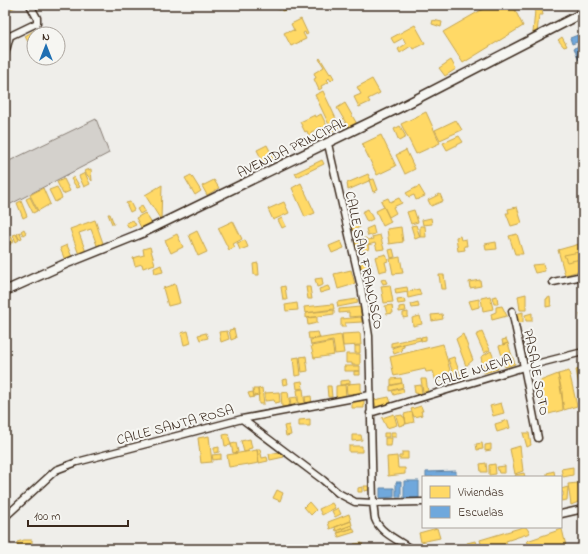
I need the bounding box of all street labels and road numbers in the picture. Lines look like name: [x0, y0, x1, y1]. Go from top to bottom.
street label: AVENIDA PRINCIPAL: [234, 113, 350, 184]
street label: CALLE SAN FRANCISCO: [339, 189, 388, 331]
street label: PASAJE SOTO: [517, 327, 554, 417]
street label: CALLE NUEVA: [432, 350, 515, 393]
street label: CALLE SANTA ROSA: [114, 400, 236, 451]

